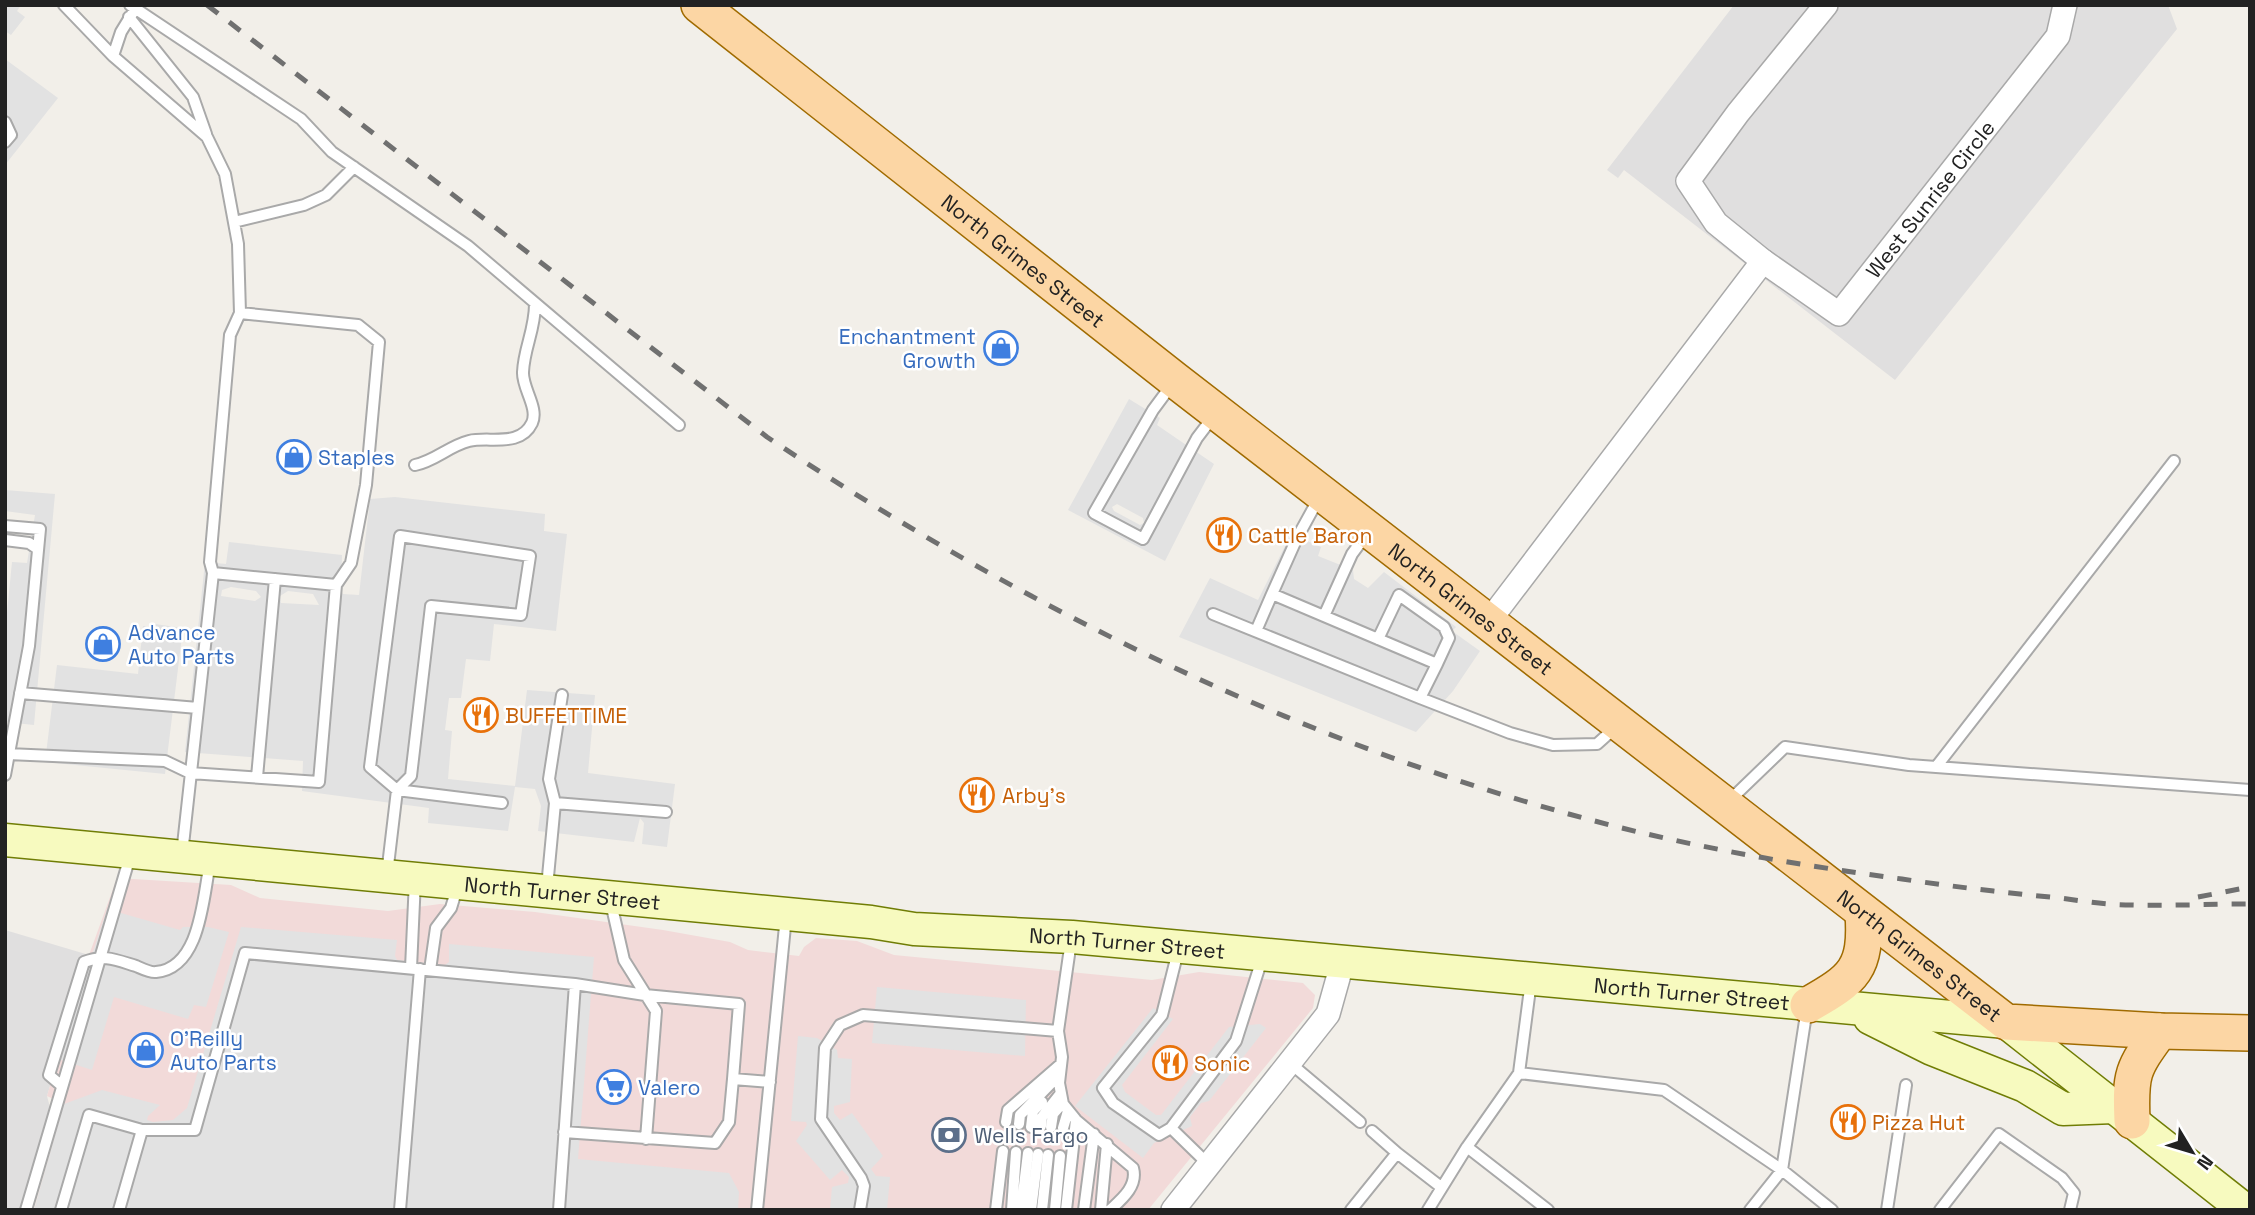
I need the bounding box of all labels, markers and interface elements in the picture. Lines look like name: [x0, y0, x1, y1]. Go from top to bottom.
street label: West Sunrise Circle: [1859, 114, 2000, 283]
street label: North Grimes Street: [936, 188, 1111, 333]
place label: Enchantment Growth: [839, 323, 976, 374]
shop icon: Enchantment Growth: [982, 329, 1020, 367]
shop icon: Staples: [275, 438, 313, 476]
place label: Staples: [318, 444, 395, 471]
restaurant icon: Cattle Baron: [1205, 516, 1243, 554]
place label: Cattle Baron: [1248, 522, 1372, 549]
street label: North Grimes Street: [1383, 537, 1559, 681]
place label: Advance Auto Parts: [128, 619, 235, 670]
shop icon: Advance Auto Parts: [84, 625, 122, 663]
restaurant icon: BUFFETTIME: [462, 696, 500, 734]
place label: BUFFETTIME: [505, 702, 627, 729]
restaurant icon: Arby's: [958, 776, 996, 814]
place label: Arby's: [1002, 782, 1066, 809]
street label: North Turner Street: [463, 870, 662, 915]
street label: North Grimes Street: [1832, 883, 2007, 1027]
street label: North Turner Street: [1028, 921, 1226, 964]
street label: North Turner Street: [1593, 971, 1791, 1016]
place label: O'Reilly Auto Parts: [170, 1025, 277, 1076]
shop icon: O'Reilly Auto Parts: [127, 1031, 165, 1069]
restaurant icon: Sonic: [1151, 1044, 1189, 1082]
place label: Sonic: [1194, 1050, 1250, 1077]
supermarket icon: Valero: [595, 1068, 633, 1106]
place label: Valero: [638, 1074, 700, 1101]
restaurant icon: Pizza Hut: [1829, 1103, 1867, 1141]
place label: Pizza Hut: [1872, 1109, 1965, 1136]
bank icon: Wells Fargo: [930, 1116, 968, 1154]
north arrow: [2157, 1117, 2227, 1187]
place label: Wells Fargo: [974, 1122, 1089, 1149]
text: N: [2191, 1149, 2219, 1175]

